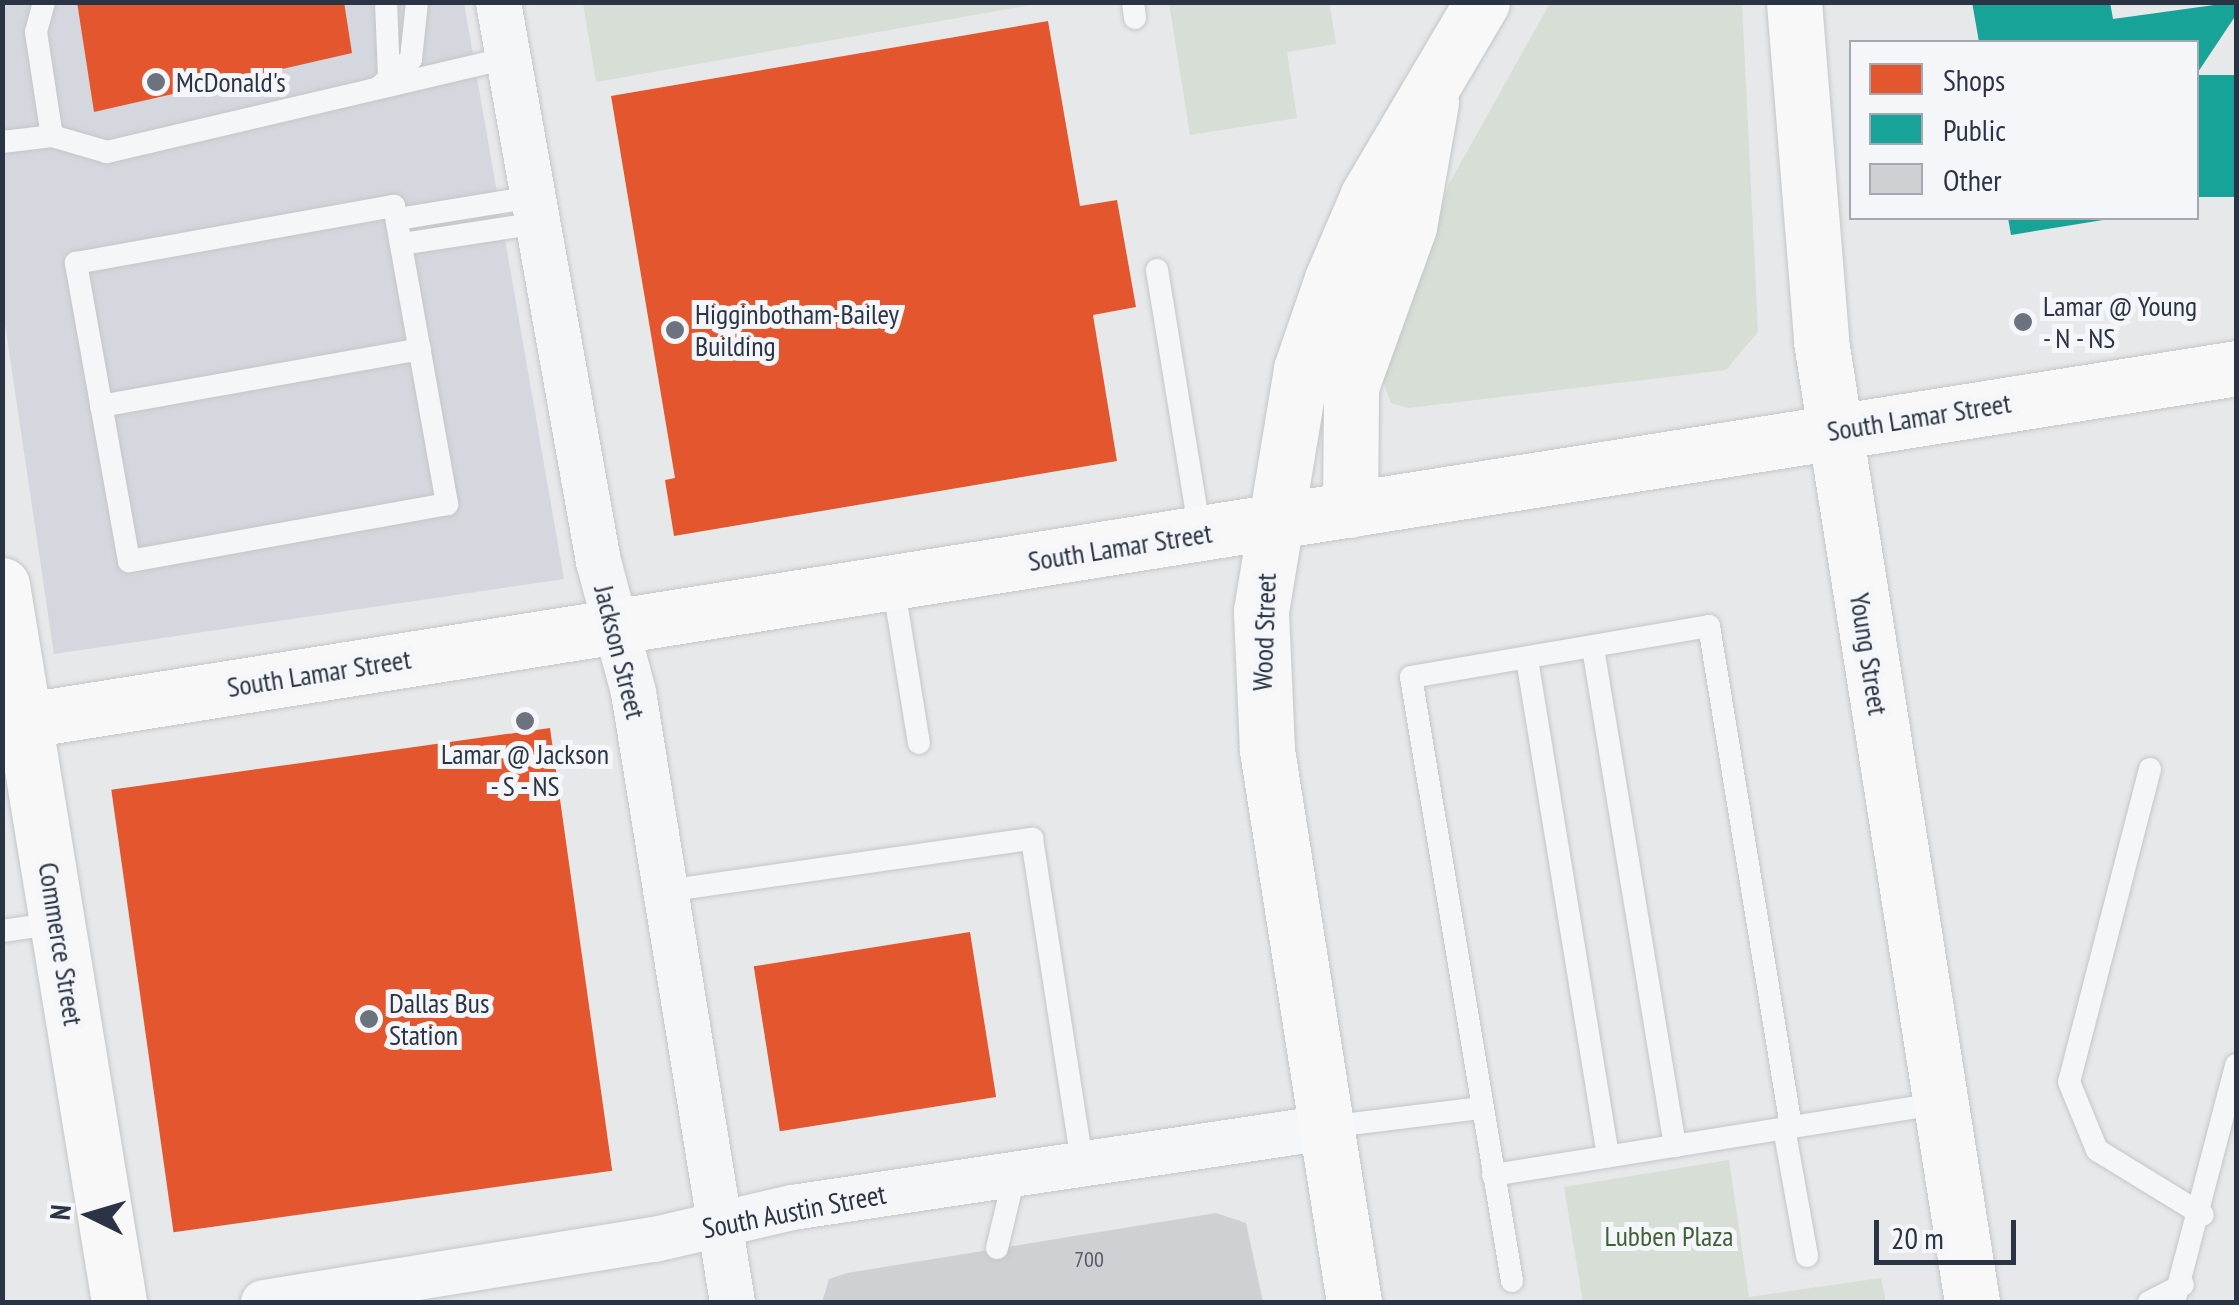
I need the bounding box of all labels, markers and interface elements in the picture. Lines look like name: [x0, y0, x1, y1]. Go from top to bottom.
legend: [1849, 40, 2199, 220]
text: Shops: [1943, 60, 2005, 99]
place label: McDonald's: [176, 65, 286, 99]
marker: McDonald's: [145, 71, 167, 93]
text: Public: [1943, 110, 2006, 149]
text: Other: [1943, 160, 2002, 199]
place label: Lamar @ Young - N - NS: [2043, 289, 2198, 355]
place label: Higginbotham-Bailey Building: [695, 297, 899, 363]
marker: Lamar @ Young - N - NS: [2012, 311, 2034, 333]
marker: Higginbotham-Bailey Building: [664, 319, 686, 341]
street label: South Lamar Street: [1825, 386, 2013, 448]
street label: South Lamar Street: [1026, 516, 1214, 578]
street label: Wood Street: [1245, 572, 1283, 692]
street label: Jackson Street: [587, 582, 653, 722]
street label: Young Street: [1843, 591, 1895, 717]
street label: South Lamar Street: [225, 642, 413, 704]
marker: Lamar @ Jackson - S - NS: [514, 710, 536, 732]
place label: Lamar @ Jackson - S - NS: [441, 737, 609, 803]
street label: Commerce Street: [32, 860, 90, 1028]
place label: Dallas Bus Station: [389, 986, 489, 1052]
marker: Dallas Bus Station: [358, 1008, 380, 1030]
north arrow: [40, 1165, 140, 1265]
street label: South Austin Street: [699, 1177, 889, 1245]
scale bar: [1879, 1200, 2022, 1262]
text: N: [41, 1203, 79, 1221]
text: 20 m: [1891, 1218, 1944, 1257]
park label: Lubben Plaza: [1604, 1219, 1734, 1253]
house number: 700: [1074, 1247, 1104, 1273]

